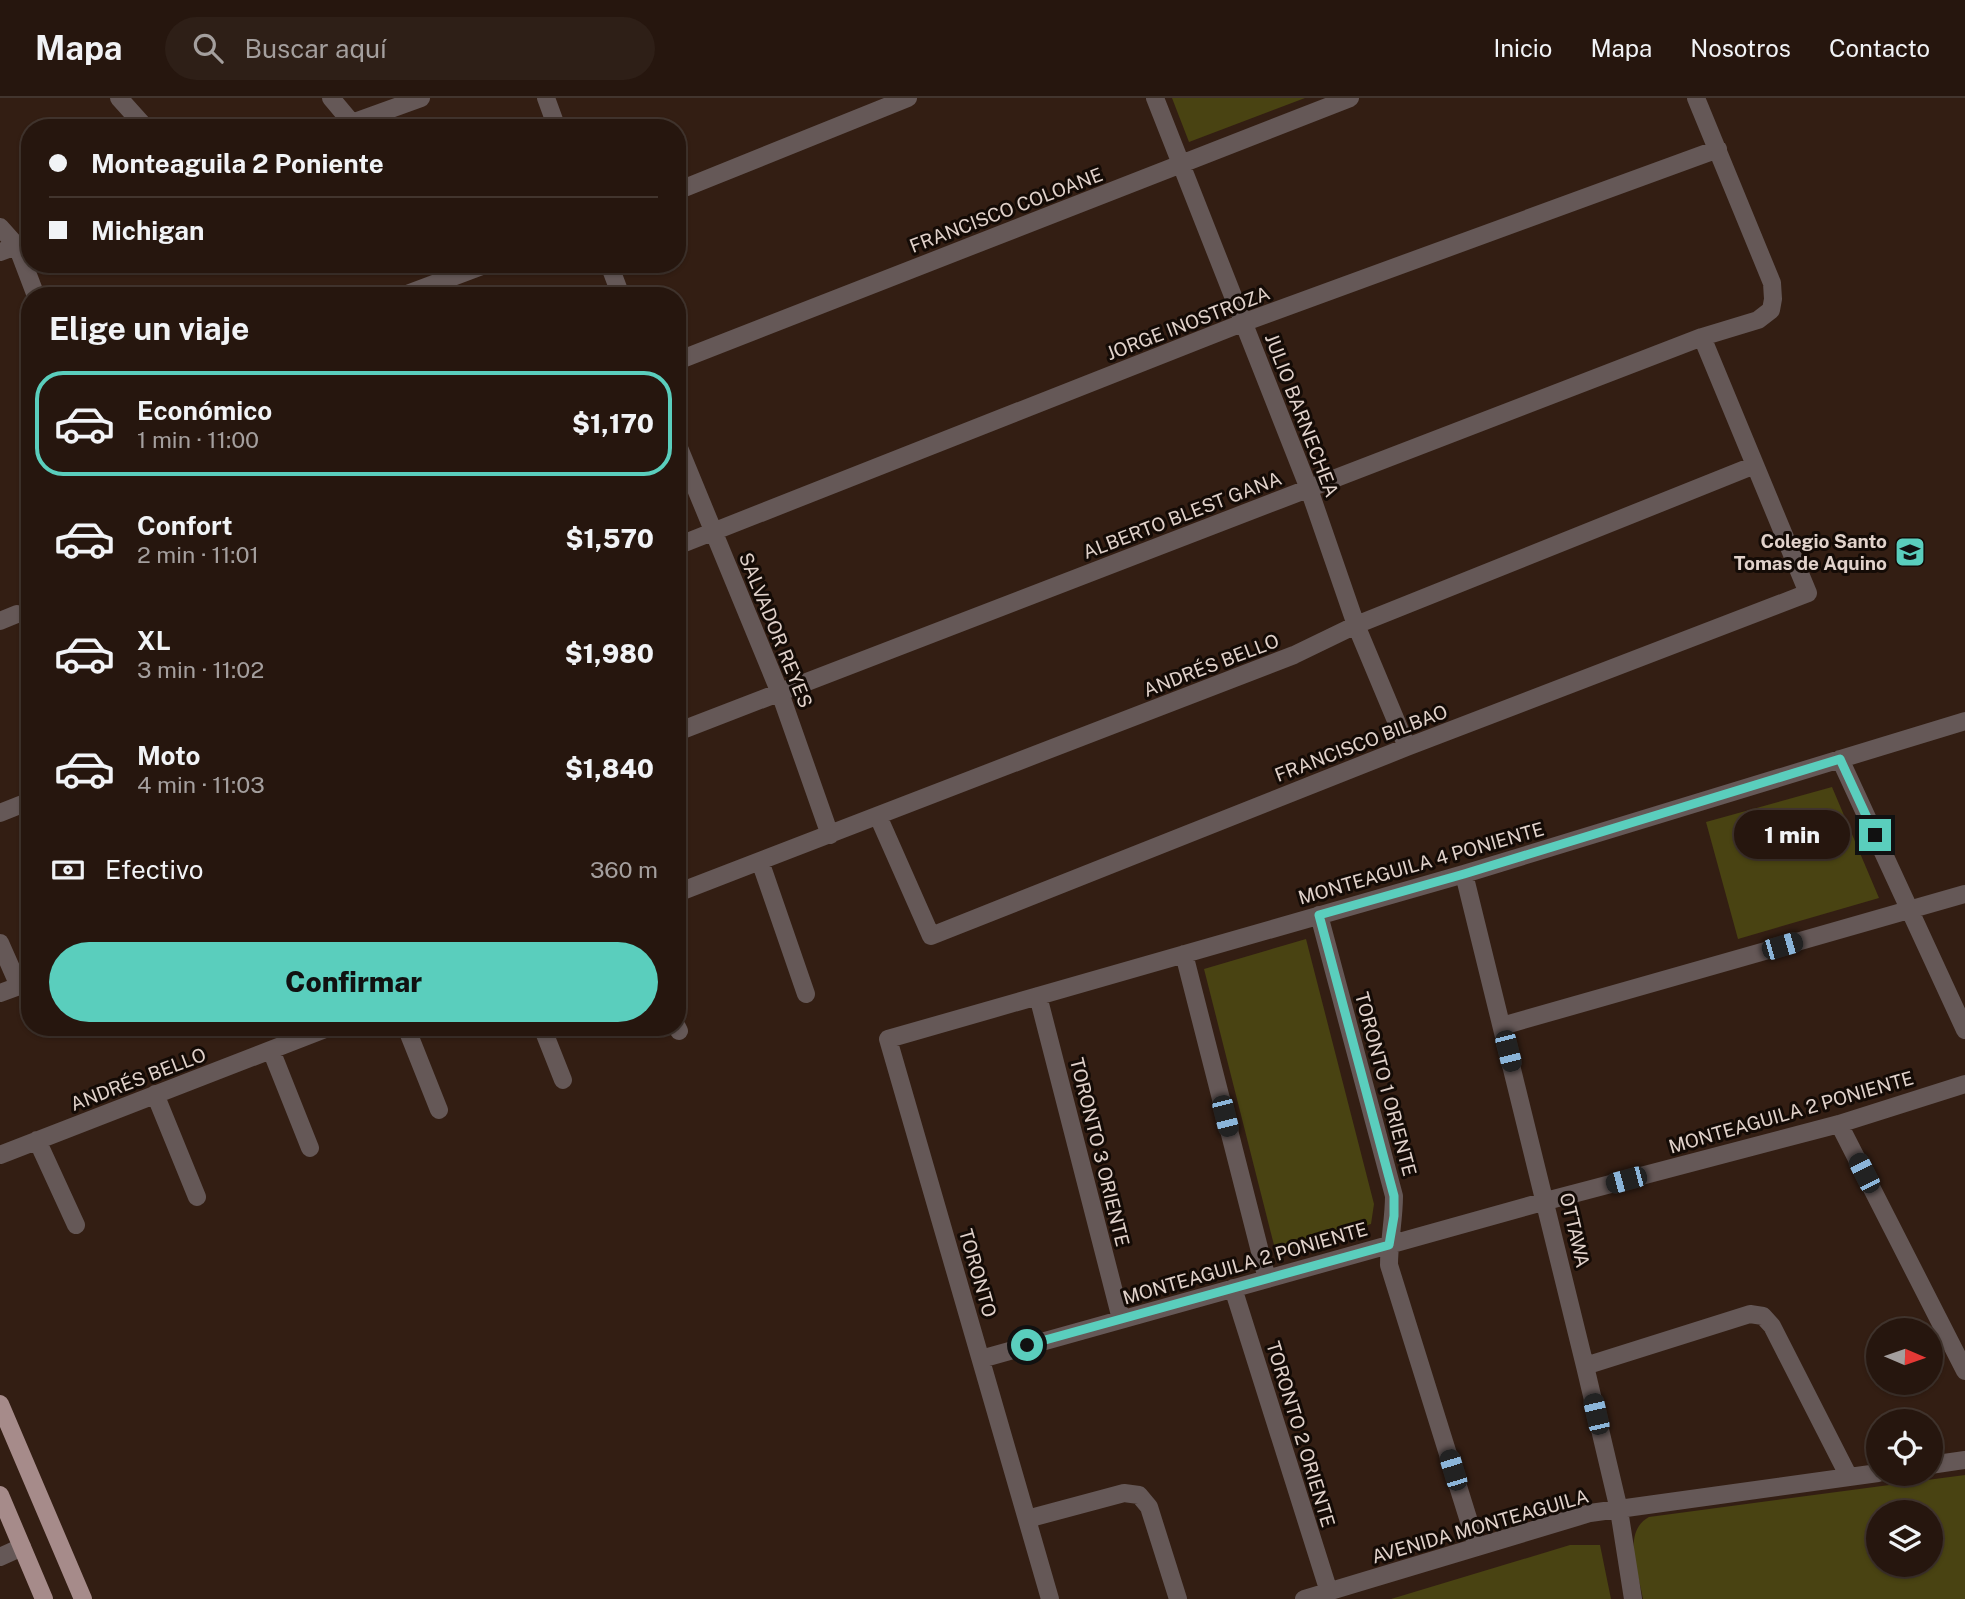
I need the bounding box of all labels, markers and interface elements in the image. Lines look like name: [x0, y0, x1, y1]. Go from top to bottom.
search box: [165, 17, 655, 80]
text: Mapa: [35, 29, 123, 67]
icon: search: [189, 29, 227, 67]
text: Buscar aquí: [245, 33, 386, 64]
text: Inicio: [1493, 34, 1552, 62]
text: Mapa: [1590, 34, 1652, 62]
text: Nosotros: [1690, 34, 1791, 62]
text: Contacto: [1829, 34, 1930, 62]
text: Monteaguila 2 Poniente: [91, 148, 384, 179]
street label: FRANCISCO COLOANE: [906, 163, 1106, 257]
text: Michigan: [91, 215, 204, 246]
street label: JORGE INOSTROZA: [1103, 282, 1273, 364]
text: Elige un viaje: [49, 310, 249, 347]
street label: JULIO BARNECHEA: [1261, 330, 1343, 500]
icon: car: [53, 392, 116, 455]
text: Económico: [137, 395, 272, 426]
text: $1,170: [572, 408, 654, 439]
text: 1 min · 11:00: [137, 426, 259, 453]
street label: ALBERTO BLEST GANA: [1080, 467, 1284, 563]
icon: car: [53, 507, 116, 570]
text: Confort: [137, 510, 233, 541]
text: $1,570: [565, 523, 654, 554]
place label: Colegio Santo Tomas de Aquino: [1734, 530, 1887, 574]
school or university icon: Colegio Santo Tomas de Aquino: [1893, 535, 1927, 569]
text: 2 min · 11:01: [137, 541, 259, 568]
street label: SALVADOR REYES: [735, 549, 817, 711]
icon: car: [53, 622, 116, 685]
text: XL: [137, 625, 171, 656]
street label: ANDRÉS BELLO: [1140, 629, 1282, 701]
text: $1,980: [565, 638, 654, 669]
text: 3 min · 11:02: [137, 656, 264, 683]
street label: FRANCISCO BILBAO: [1272, 700, 1450, 786]
icon: car: [53, 737, 116, 800]
text: Moto: [137, 740, 200, 771]
text: $1,840: [565, 753, 654, 784]
text: 4 min · 11:03: [137, 771, 265, 798]
callout: 1 min: [1735, 810, 1850, 860]
street label: MONTEAGUILA 4 PONIENTE: [1296, 817, 1546, 909]
route end: [1859, 819, 1891, 851]
text: 1 min: [1764, 821, 1820, 848]
icon: cash: [49, 851, 87, 889]
text: Efectivo: [105, 854, 203, 885]
text: 360 m: [590, 856, 658, 883]
car: [1759, 930, 1806, 962]
button: Confirmar: [49, 942, 658, 1022]
street label: TORONTO 1 ORIENTE: [1351, 990, 1421, 1178]
car: [1493, 1028, 1524, 1074]
street label: ANDRÉS BELLO: [67, 1043, 209, 1115]
street label: TORONTO 3 ORIENTE: [1066, 1055, 1134, 1249]
street label: MONTEAGUILA 2 PONIENTE: [1666, 1066, 1916, 1158]
car: [1210, 1093, 1241, 1139]
car: [1846, 1150, 1883, 1196]
car: [1603, 1164, 1650, 1196]
street label: OTTAWA: [1556, 1190, 1594, 1270]
street label: MONTEAGUILA 2 PONIENTE: [1120, 1217, 1370, 1309]
street label: TORONTO: [955, 1226, 1001, 1320]
north arrow: [1866, 1318, 1942, 1395]
map controls: [1866, 1318, 1943, 1577]
route start: [1011, 1329, 1043, 1361]
street label: TORONTO 2 ORIENTE: [1262, 1338, 1340, 1530]
car: [1582, 1391, 1611, 1437]
button: locate: [1866, 1409, 1943, 1486]
car: [1437, 1447, 1470, 1493]
street label: AVENIDA MONTEAGUILA: [1369, 1484, 1591, 1568]
button: layers: [1866, 1500, 1943, 1577]

